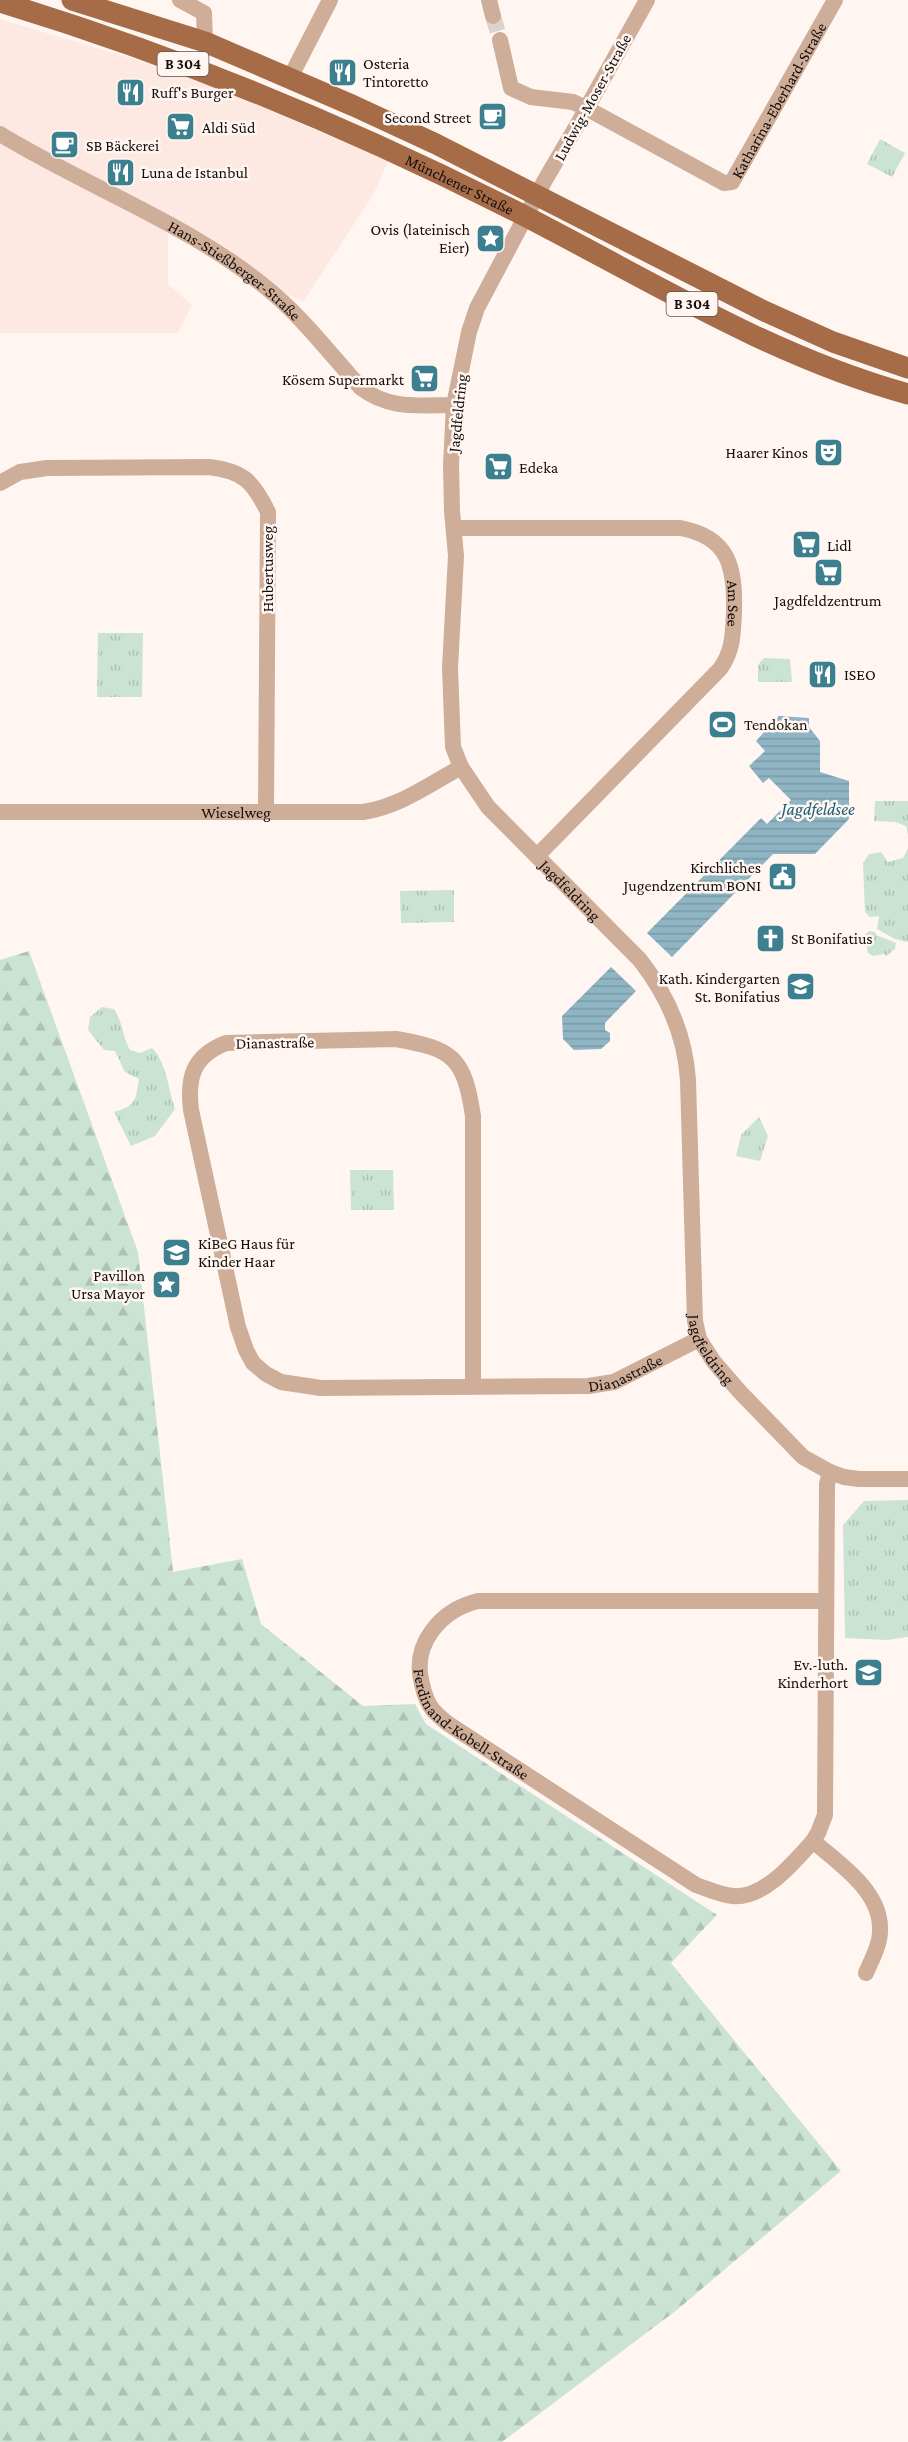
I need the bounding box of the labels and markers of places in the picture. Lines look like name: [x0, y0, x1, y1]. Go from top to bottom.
place label: Osteria Tintoretto: [363, 55, 428, 90]
restaurant icon: Osteria Tintoretto: [326, 56, 358, 88]
restaurant icon: Ruff's Burger: [114, 76, 146, 108]
place label: Ruff's Burger: [151, 84, 234, 102]
cafe icon: Second Street: [476, 101, 508, 133]
place label: Second Street: [384, 109, 472, 126]
supermarket icon: Aldi Süd: [165, 111, 197, 143]
place label: Aldi Süd: [202, 119, 256, 136]
cafe icon: SB Bäckerei: [49, 129, 81, 161]
place label: SB Bäckerei: [86, 137, 159, 154]
restaurant icon: Luna de Istanbul: [104, 156, 136, 188]
place label: Luna de Istanbul: [141, 164, 248, 181]
place label: Ovis (lateinisch Eier): [371, 221, 470, 257]
place icon: Ovis (lateinisch Eier): [475, 222, 507, 254]
supermarket icon: Kösem Supermarkt: [409, 363, 441, 395]
place label: Kösem Supermarkt: [282, 371, 405, 389]
theatre icon: Haarer Kinos: [813, 436, 845, 468]
place label: Haarer Kinos: [725, 444, 808, 461]
supermarket icon: Edeka: [482, 451, 514, 483]
place label: Edeka: [519, 459, 559, 476]
supermarket icon: Lidl: [790, 529, 822, 561]
place label: Lidl: [827, 537, 852, 554]
supermarket icon: Jagdfeldzentrum: [812, 556, 844, 588]
place label: Jagdfeldzentrum: [772, 592, 882, 610]
restaurant icon: ISEO: [807, 658, 839, 690]
place label: ISEO: [844, 666, 876, 683]
sports icon: Tendokan: [707, 708, 739, 740]
place label: Tendokan: [744, 716, 808, 733]
place label: Kirchliches Jugendzentrum BONI: [621, 859, 761, 895]
public building icon: Kirchliches Jugendzentrum BONI: [766, 860, 798, 892]
church icon: St Bonifatius: [754, 922, 786, 954]
place label: St Bonifatius: [791, 930, 873, 947]
place label: Kath. Kindergarten St. Bonifatius: [659, 970, 780, 1005]
school or university icon: Kath. Kindergarten St. Bonifatius: [785, 971, 817, 1003]
place label: KiBeG Haus für Kinder Haar: [198, 1235, 295, 1270]
school or university icon: KiBeG Haus für Kinder Haar: [161, 1236, 193, 1268]
place label: Pavillon Ursa Mayor: [71, 1267, 145, 1303]
place icon: Pavillon Ursa Mayor: [150, 1268, 182, 1300]
place label: Ev.-luth. Kinderhort: [777, 1656, 849, 1691]
school or university icon: Ev.-luth. Kinderhort: [853, 1657, 885, 1689]

